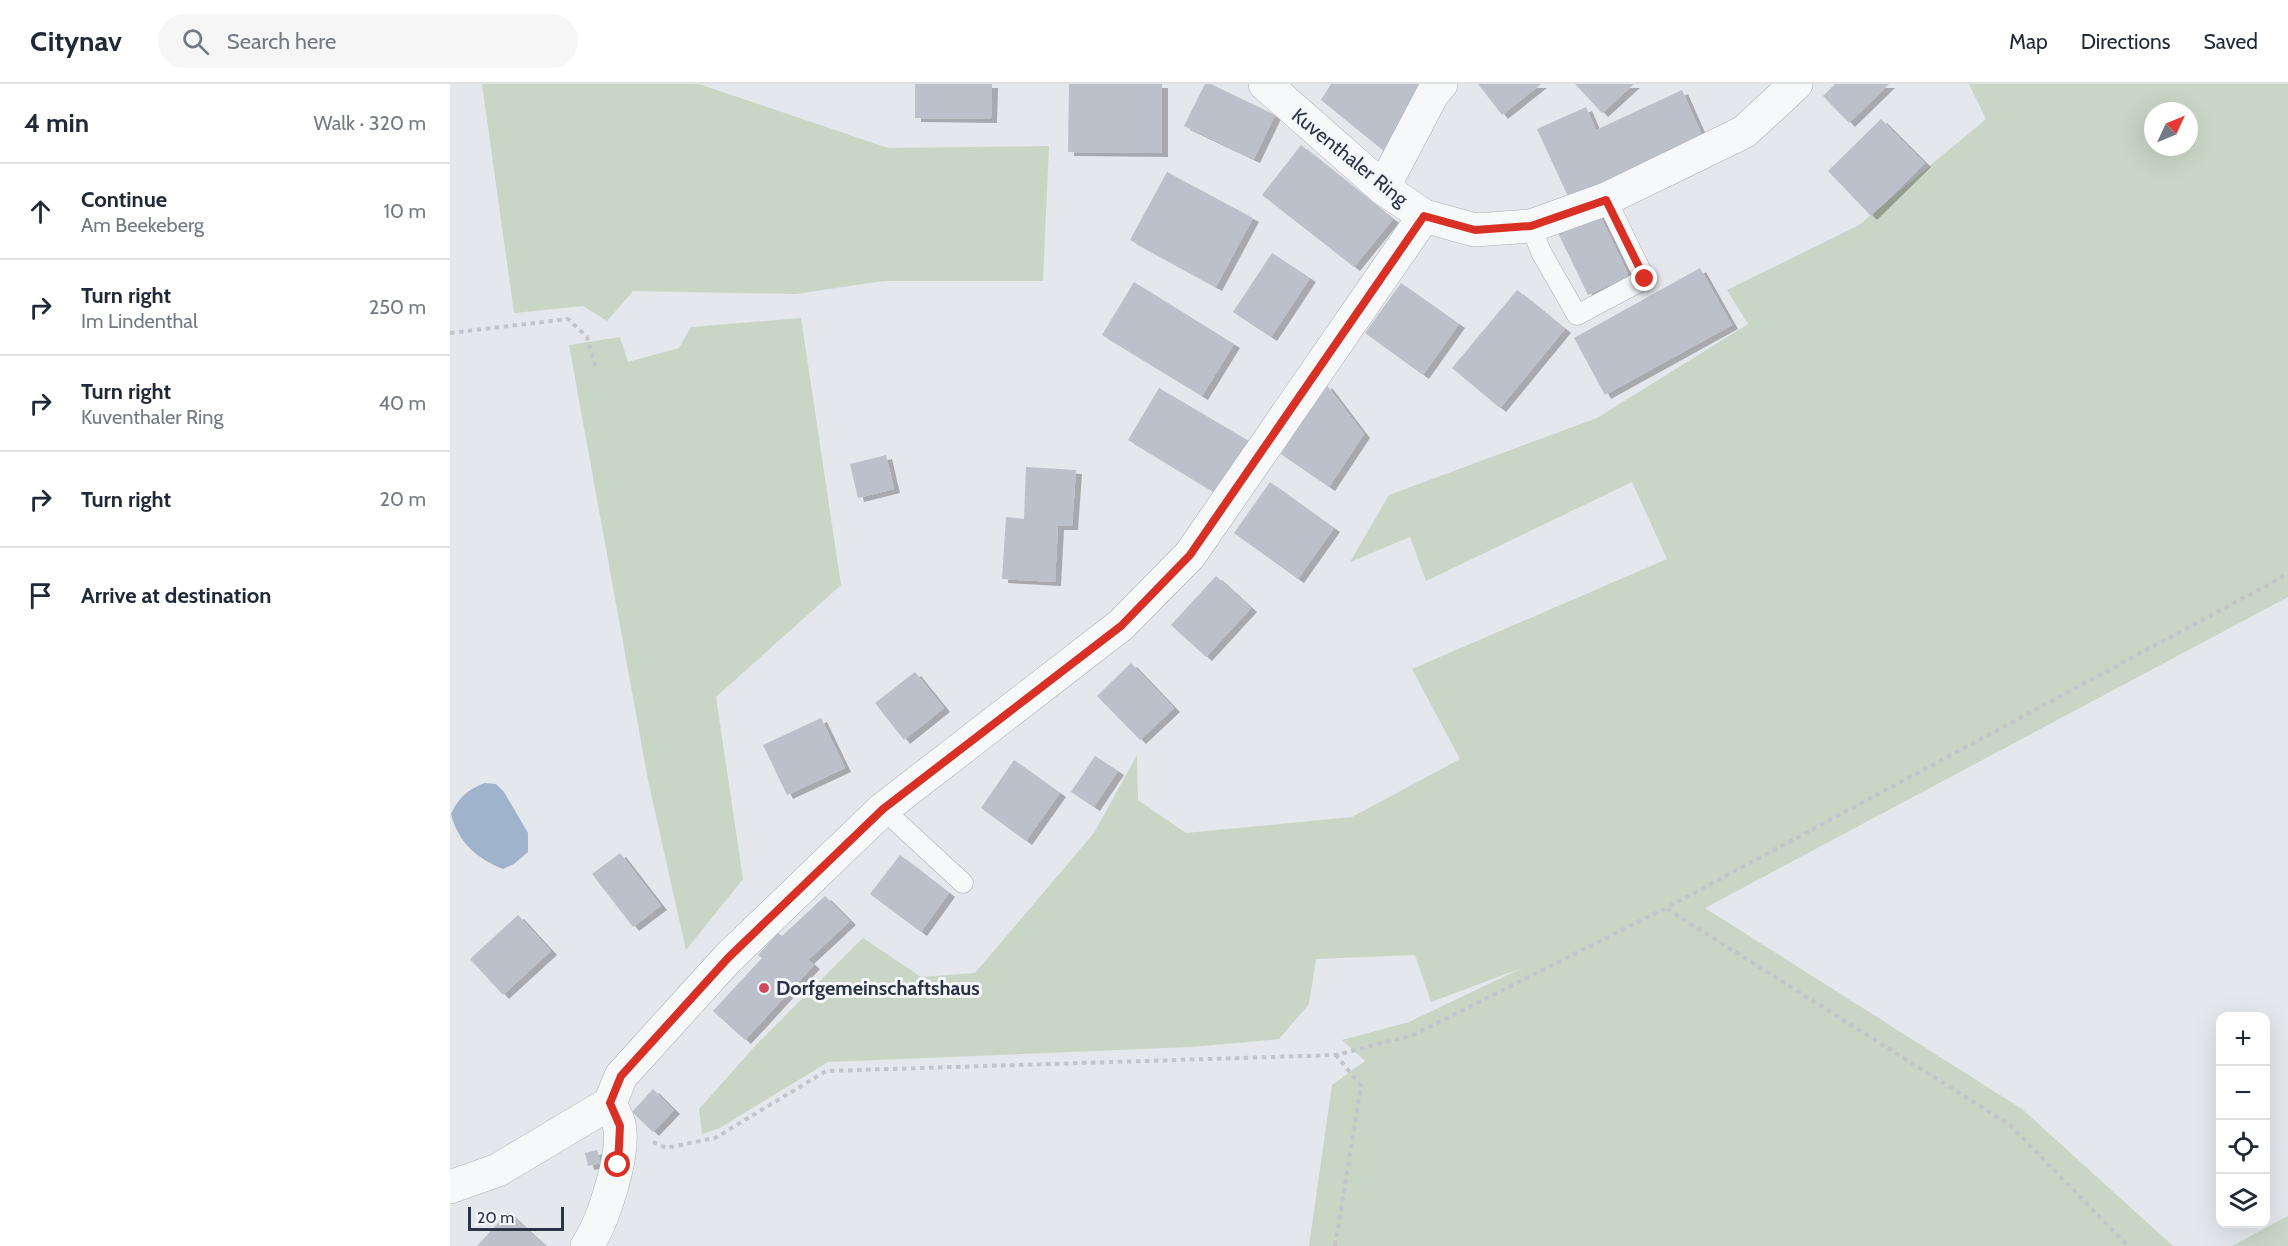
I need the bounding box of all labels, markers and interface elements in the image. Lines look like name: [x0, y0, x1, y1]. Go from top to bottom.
search box: [158, 14, 578, 68]
text: Citynav: [30, 24, 122, 58]
icon: search: [179, 25, 212, 58]
text: Search here: [227, 28, 336, 55]
text: Map: [2009, 29, 2048, 54]
text: Directions: [2081, 29, 2170, 54]
text: Saved: [2203, 29, 2258, 54]
north arrow: [2144, 102, 2198, 156]
street label: Kuventhaler Ring: [1287, 103, 1414, 212]
text: 4 min: [24, 107, 89, 139]
text: Walk · 320 m: [314, 111, 426, 135]
text: Continue: [81, 186, 167, 213]
icon: ahead: [24, 195, 57, 228]
text: 10 m: [383, 199, 426, 223]
text: Am Beekeberg: [81, 213, 204, 237]
route end: [1631, 265, 1657, 291]
text: Turn right: [81, 282, 171, 309]
icon: right: [24, 291, 57, 324]
text: 250 m: [369, 295, 426, 319]
text: Im Lindenthal: [81, 309, 198, 333]
text: Turn right: [81, 378, 171, 405]
icon: right: [24, 387, 57, 420]
text: 40 m: [378, 391, 426, 415]
text: Kuventhaler Ring: [81, 405, 223, 429]
icon: right: [24, 483, 57, 516]
text: Turn right: [81, 486, 171, 513]
text: 20 m: [380, 487, 426, 511]
icon: arrive: [24, 579, 57, 612]
text: Arrive at destination: [81, 582, 271, 609]
place label: Dorfgemeinschaftshaus: [776, 976, 980, 1000]
marker: Dorfgemeinschaftshaus: [757, 981, 771, 995]
map controls: [2216, 1012, 2270, 1228]
button: +: [2216, 1012, 2270, 1066]
button: −: [2216, 1066, 2270, 1120]
button: locate: [2216, 1120, 2270, 1174]
route start: [604, 1151, 630, 1177]
button: layers: [2216, 1174, 2270, 1228]
scale bar: [468, 1204, 564, 1232]
text: 20 m: [477, 1208, 514, 1227]

